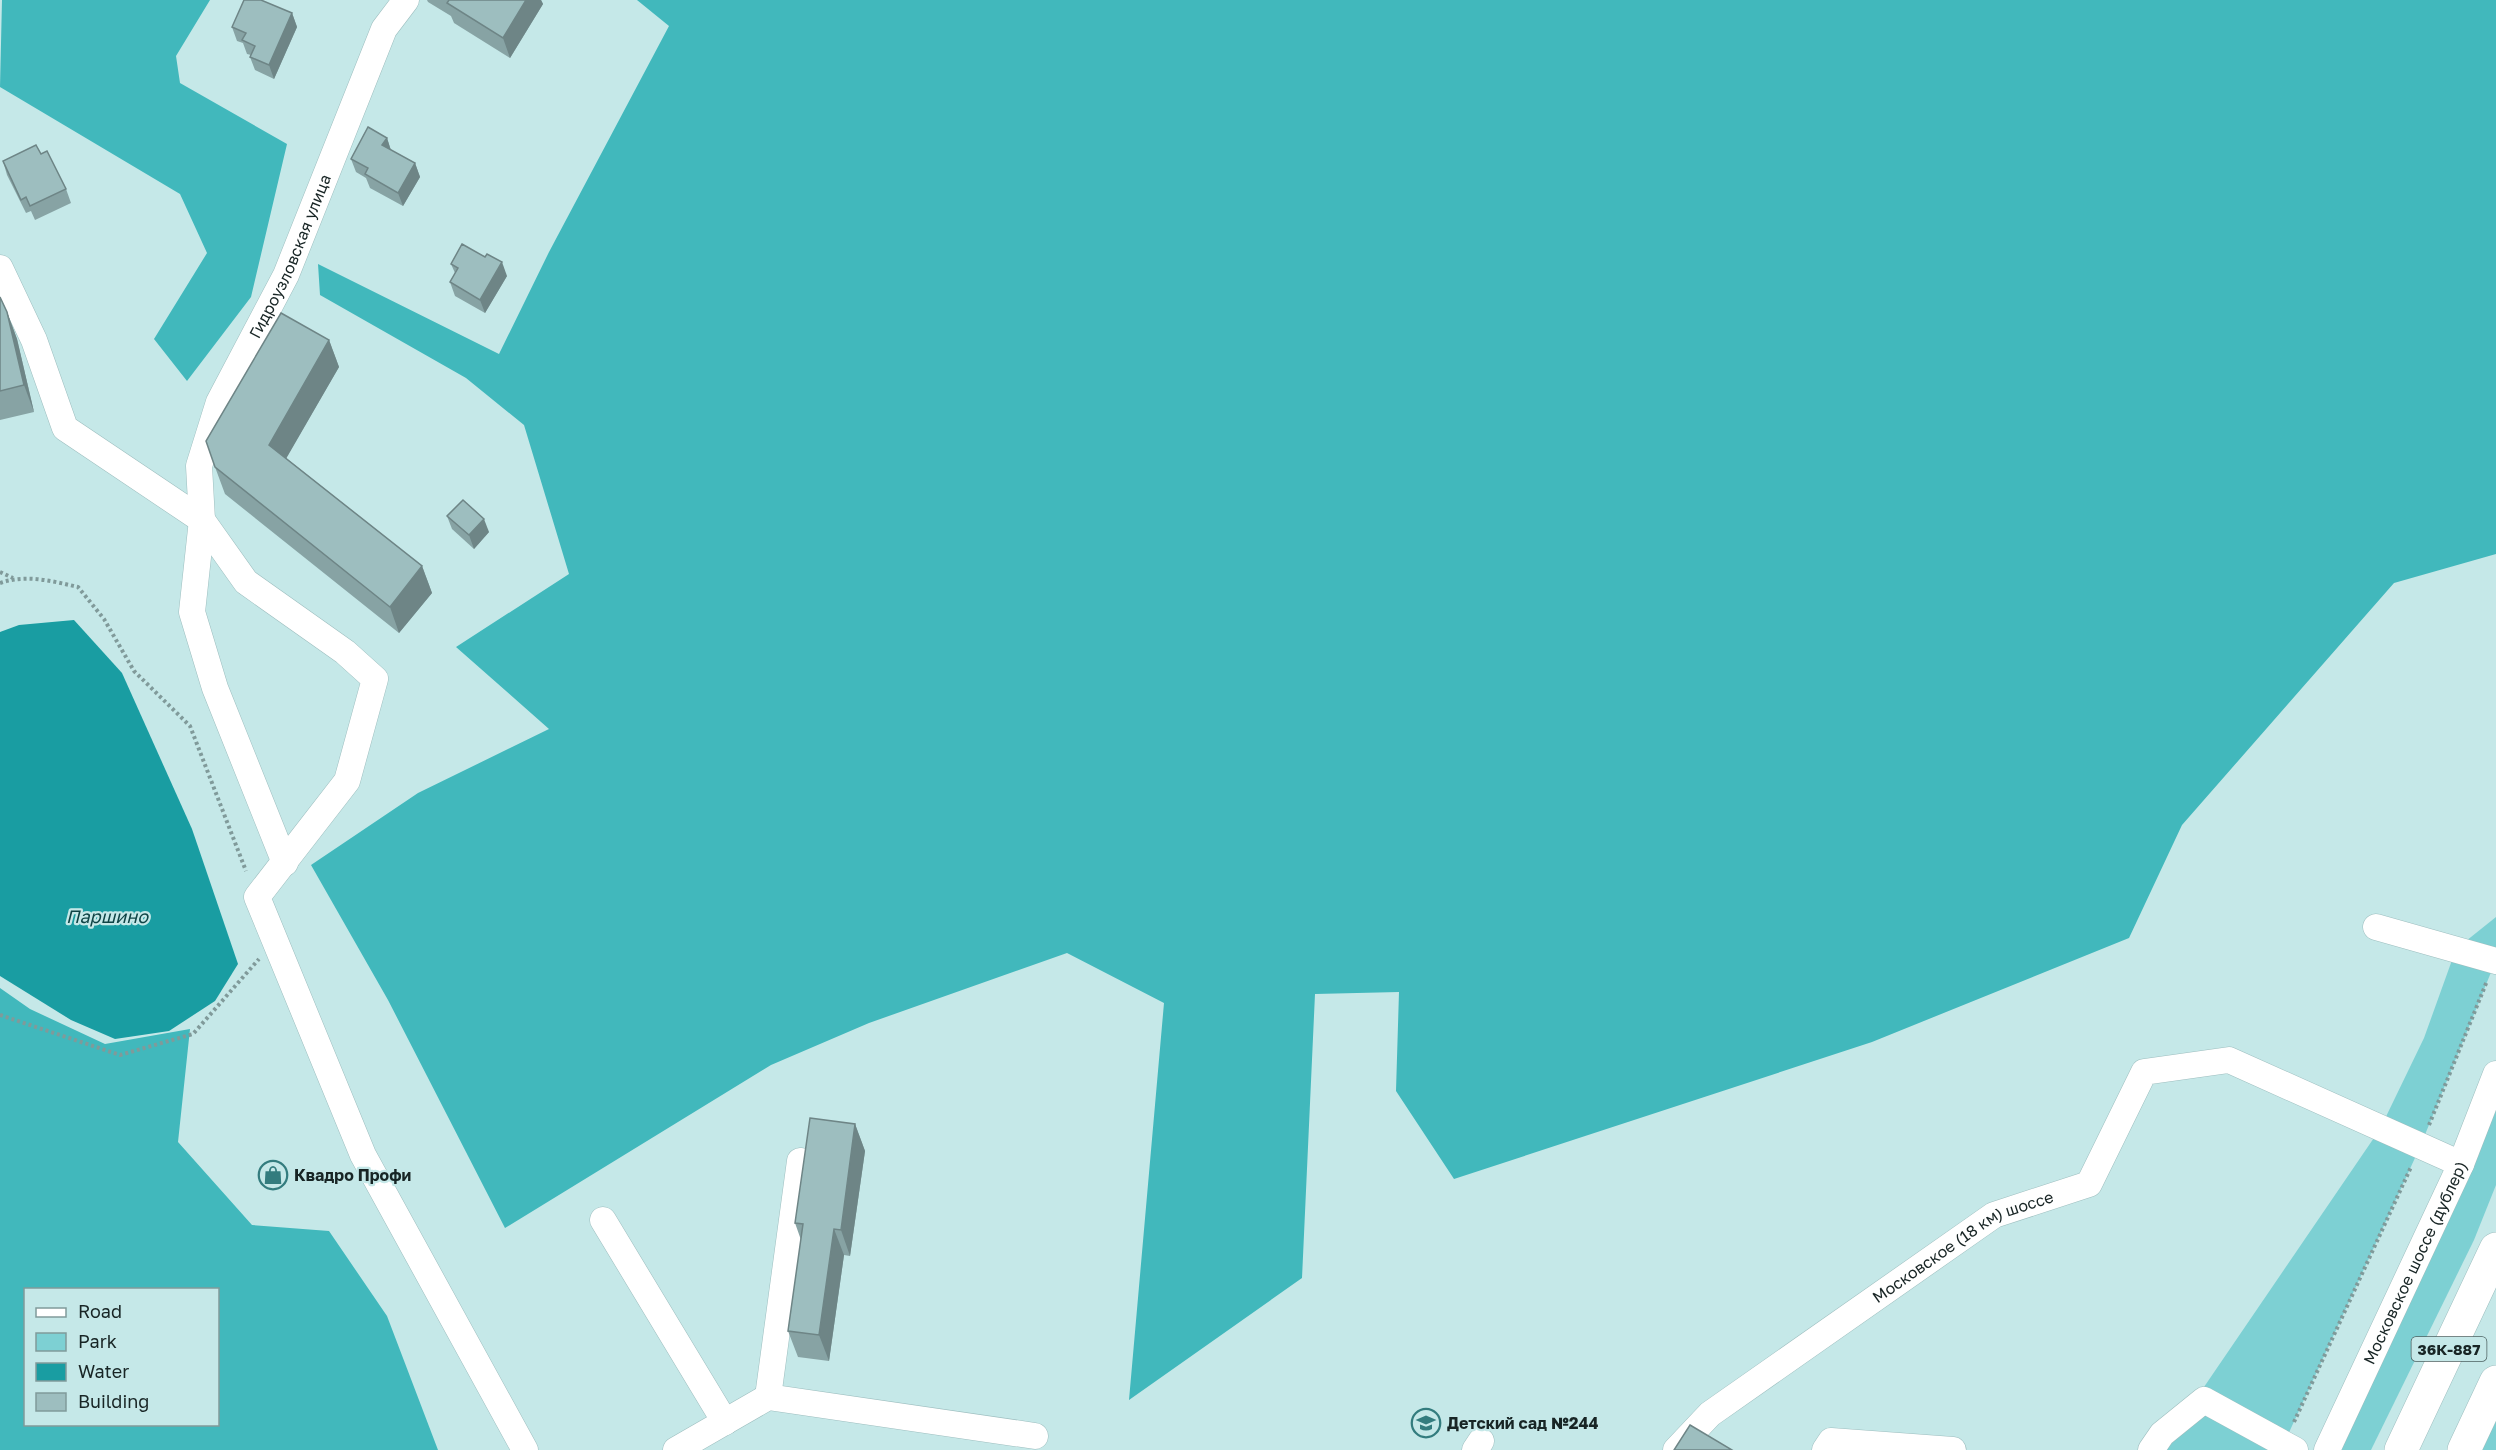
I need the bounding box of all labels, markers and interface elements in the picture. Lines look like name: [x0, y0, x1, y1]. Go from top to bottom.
street label: Гидроузловская улица: [244, 171, 335, 342]
water label: Паршино: [66, 905, 149, 927]
street label: Московское шоссе (дублер): [2359, 1158, 2471, 1367]
shop icon: Квадро Профи: [257, 1159, 289, 1191]
place label: Квадро Профи: [294, 1165, 411, 1185]
street label: Московское (18 км) шоссе: [1868, 1186, 2056, 1307]
legend: [24, 1288, 219, 1426]
text: Road: [78, 1300, 122, 1322]
text: Park: [78, 1330, 117, 1352]
road number: 36К-887: [2412, 1337, 2486, 1361]
text: Water: [78, 1360, 129, 1382]
text: Building: [78, 1390, 149, 1412]
school or university icon: Детский сад №244: [1410, 1407, 1442, 1439]
place label: Детский сад №244: [1447, 1413, 1598, 1433]

